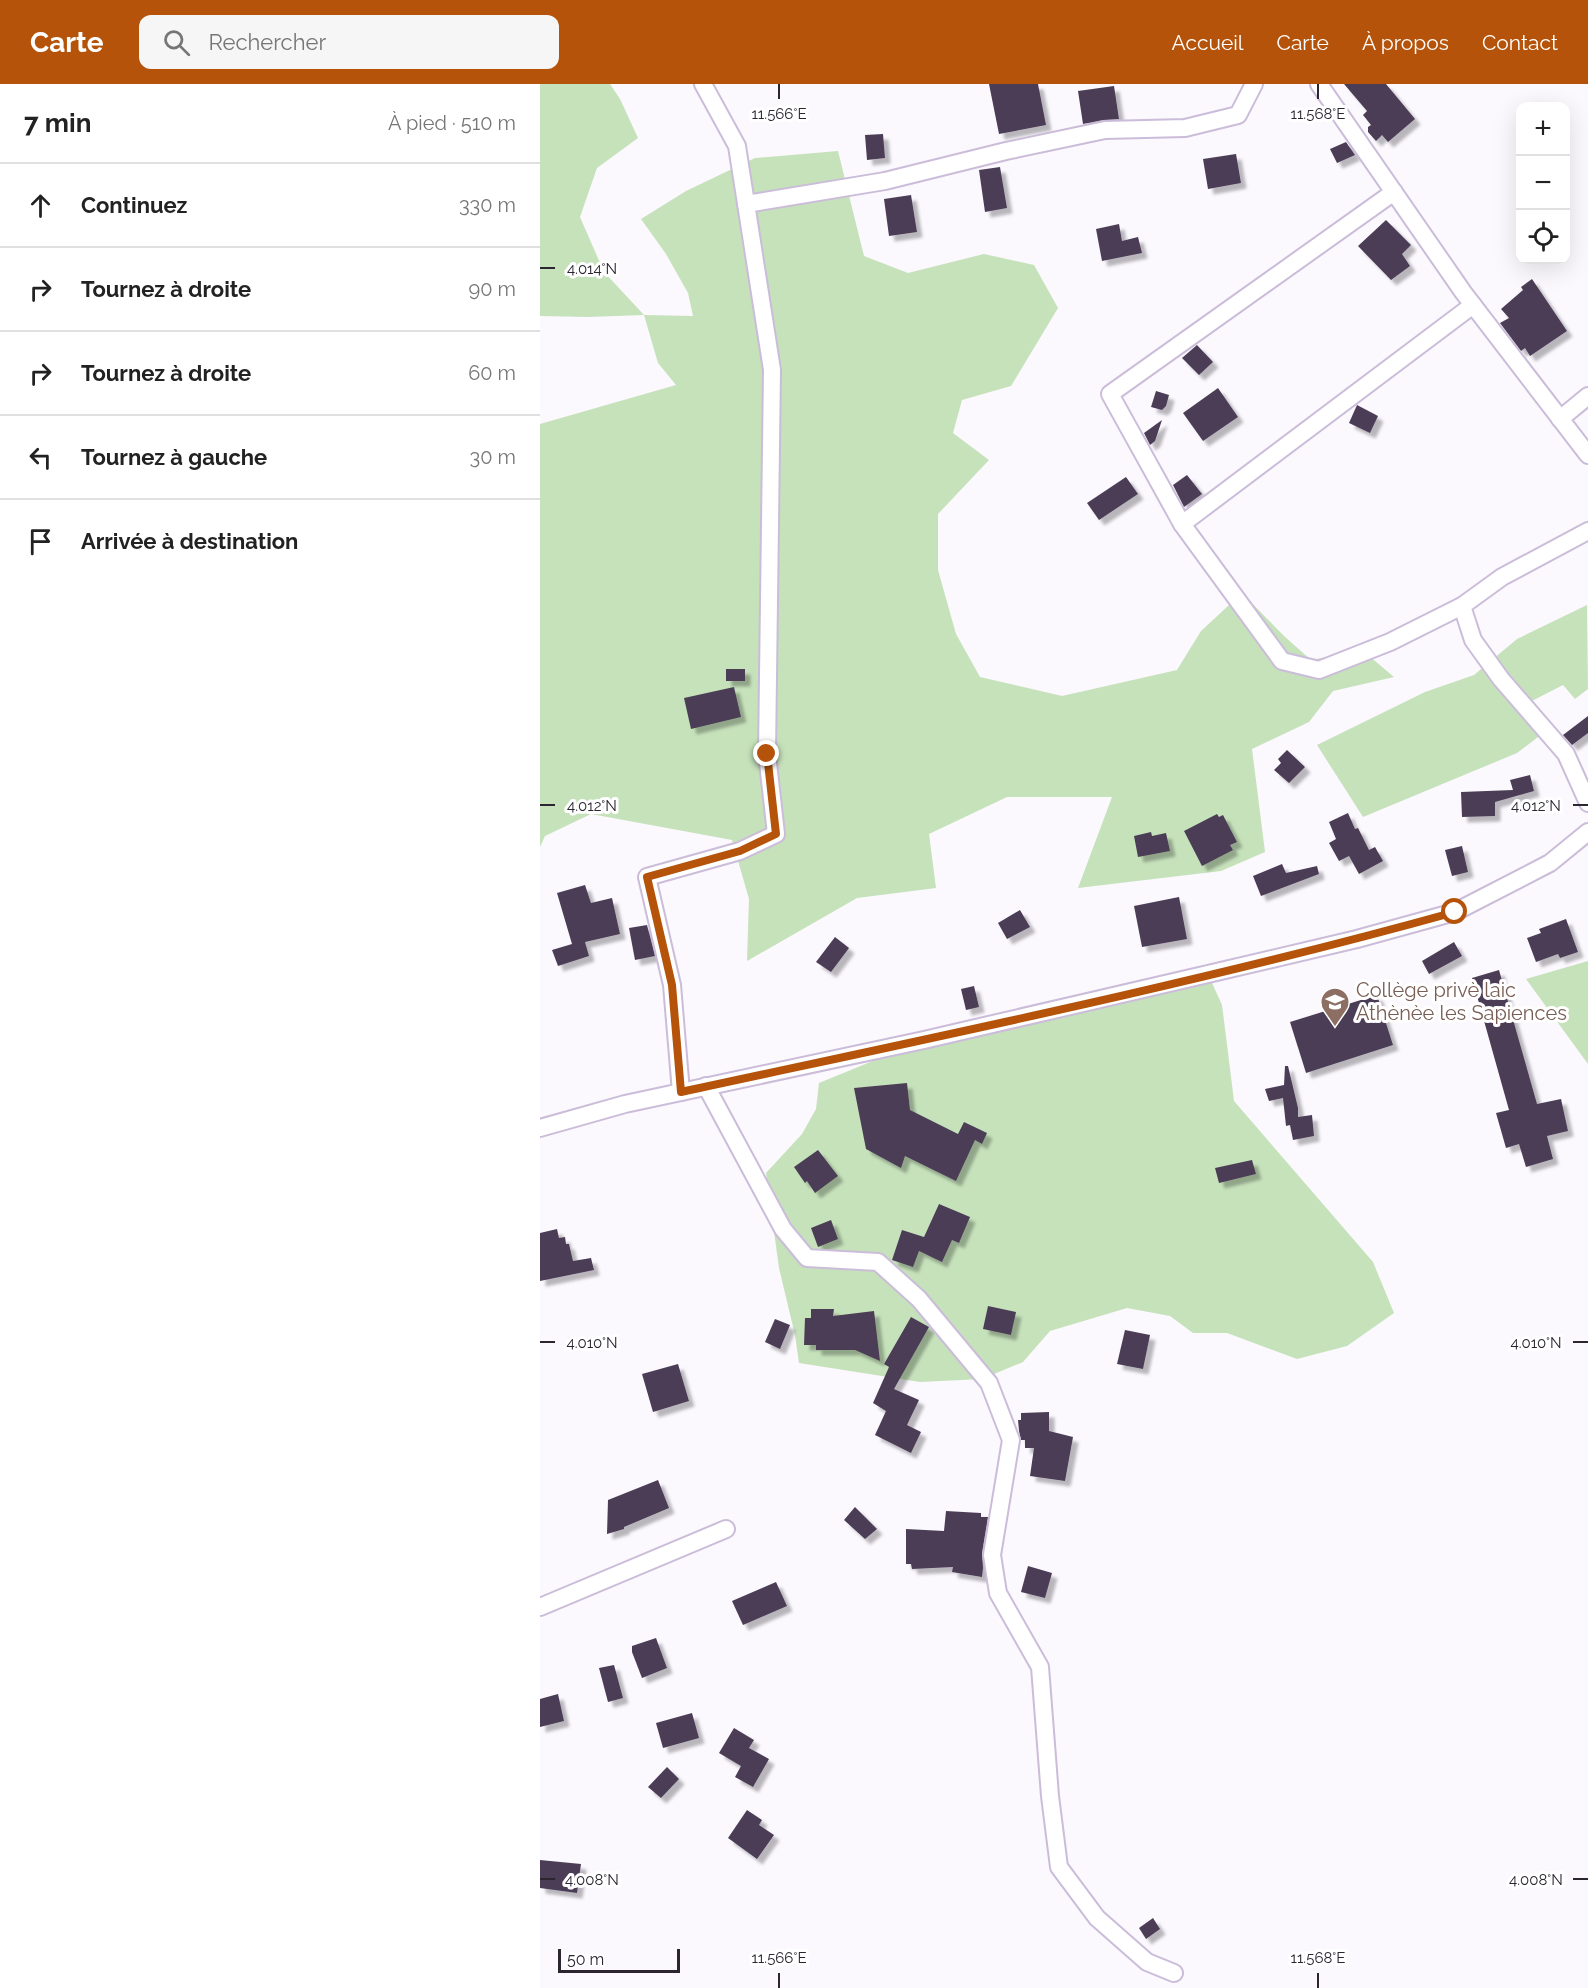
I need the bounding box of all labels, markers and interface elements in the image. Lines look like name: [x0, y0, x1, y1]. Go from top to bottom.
search box: [139, 15, 559, 69]
text: Carte: [30, 26, 103, 59]
icon: search: [160, 26, 193, 59]
text: Rechercher: [208, 29, 326, 55]
text: Accueil: [1172, 30, 1244, 55]
text: Carte: [1277, 30, 1329, 55]
text: À propos: [1362, 30, 1449, 55]
text: Contact: [1482, 30, 1558, 55]
map controls: [1516, 102, 1570, 264]
button: +: [1516, 102, 1570, 156]
text: 11.566°E: [751, 105, 807, 123]
text: 11.568°E: [1291, 105, 1345, 123]
text: 7 min: [24, 108, 91, 138]
text: À pied · 510 m: [388, 111, 516, 135]
button: −: [1516, 156, 1570, 210]
icon: ahead: [24, 189, 57, 222]
text: Continuez: [81, 192, 187, 218]
text: 330 m: [459, 193, 516, 217]
button: locate: [1516, 210, 1570, 264]
text: 4.014°N: [567, 260, 617, 278]
icon: right: [24, 273, 57, 306]
text: Tournez à droite: [81, 276, 251, 302]
text: 90 m: [469, 277, 516, 301]
icon: right: [24, 357, 57, 390]
text: Tournez à droite: [81, 360, 251, 386]
text: 60 m: [468, 361, 516, 385]
icon: left: [24, 441, 57, 474]
text: Tournez à gauche: [81, 444, 267, 470]
text: 30 m: [470, 445, 516, 469]
icon: arrive: [24, 525, 57, 558]
text: Arrivée à destination: [81, 528, 298, 554]
route end: [753, 740, 779, 766]
text: 4.012°N: [567, 797, 617, 815]
text: 4.012°N: [1511, 797, 1561, 815]
route start: [1441, 898, 1467, 924]
place label: Collège privè laic Athènèe les Sapiences: [1356, 978, 1567, 1025]
school or university icon: Collège privè laic Athènèe les Sapiences: [1319, 986, 1351, 1028]
text: 4.010°N: [566, 1334, 618, 1352]
text: 4.010°N: [1510, 1334, 1562, 1352]
text: 4.008°N: [565, 1871, 619, 1889]
text: 4.008°N: [1509, 1871, 1563, 1889]
scale bar: [558, 1946, 680, 1974]
text: 11.566°E: [751, 1949, 807, 1967]
text: 11.568°E: [1291, 1949, 1345, 1967]
text: 50 m: [567, 1950, 604, 1969]

